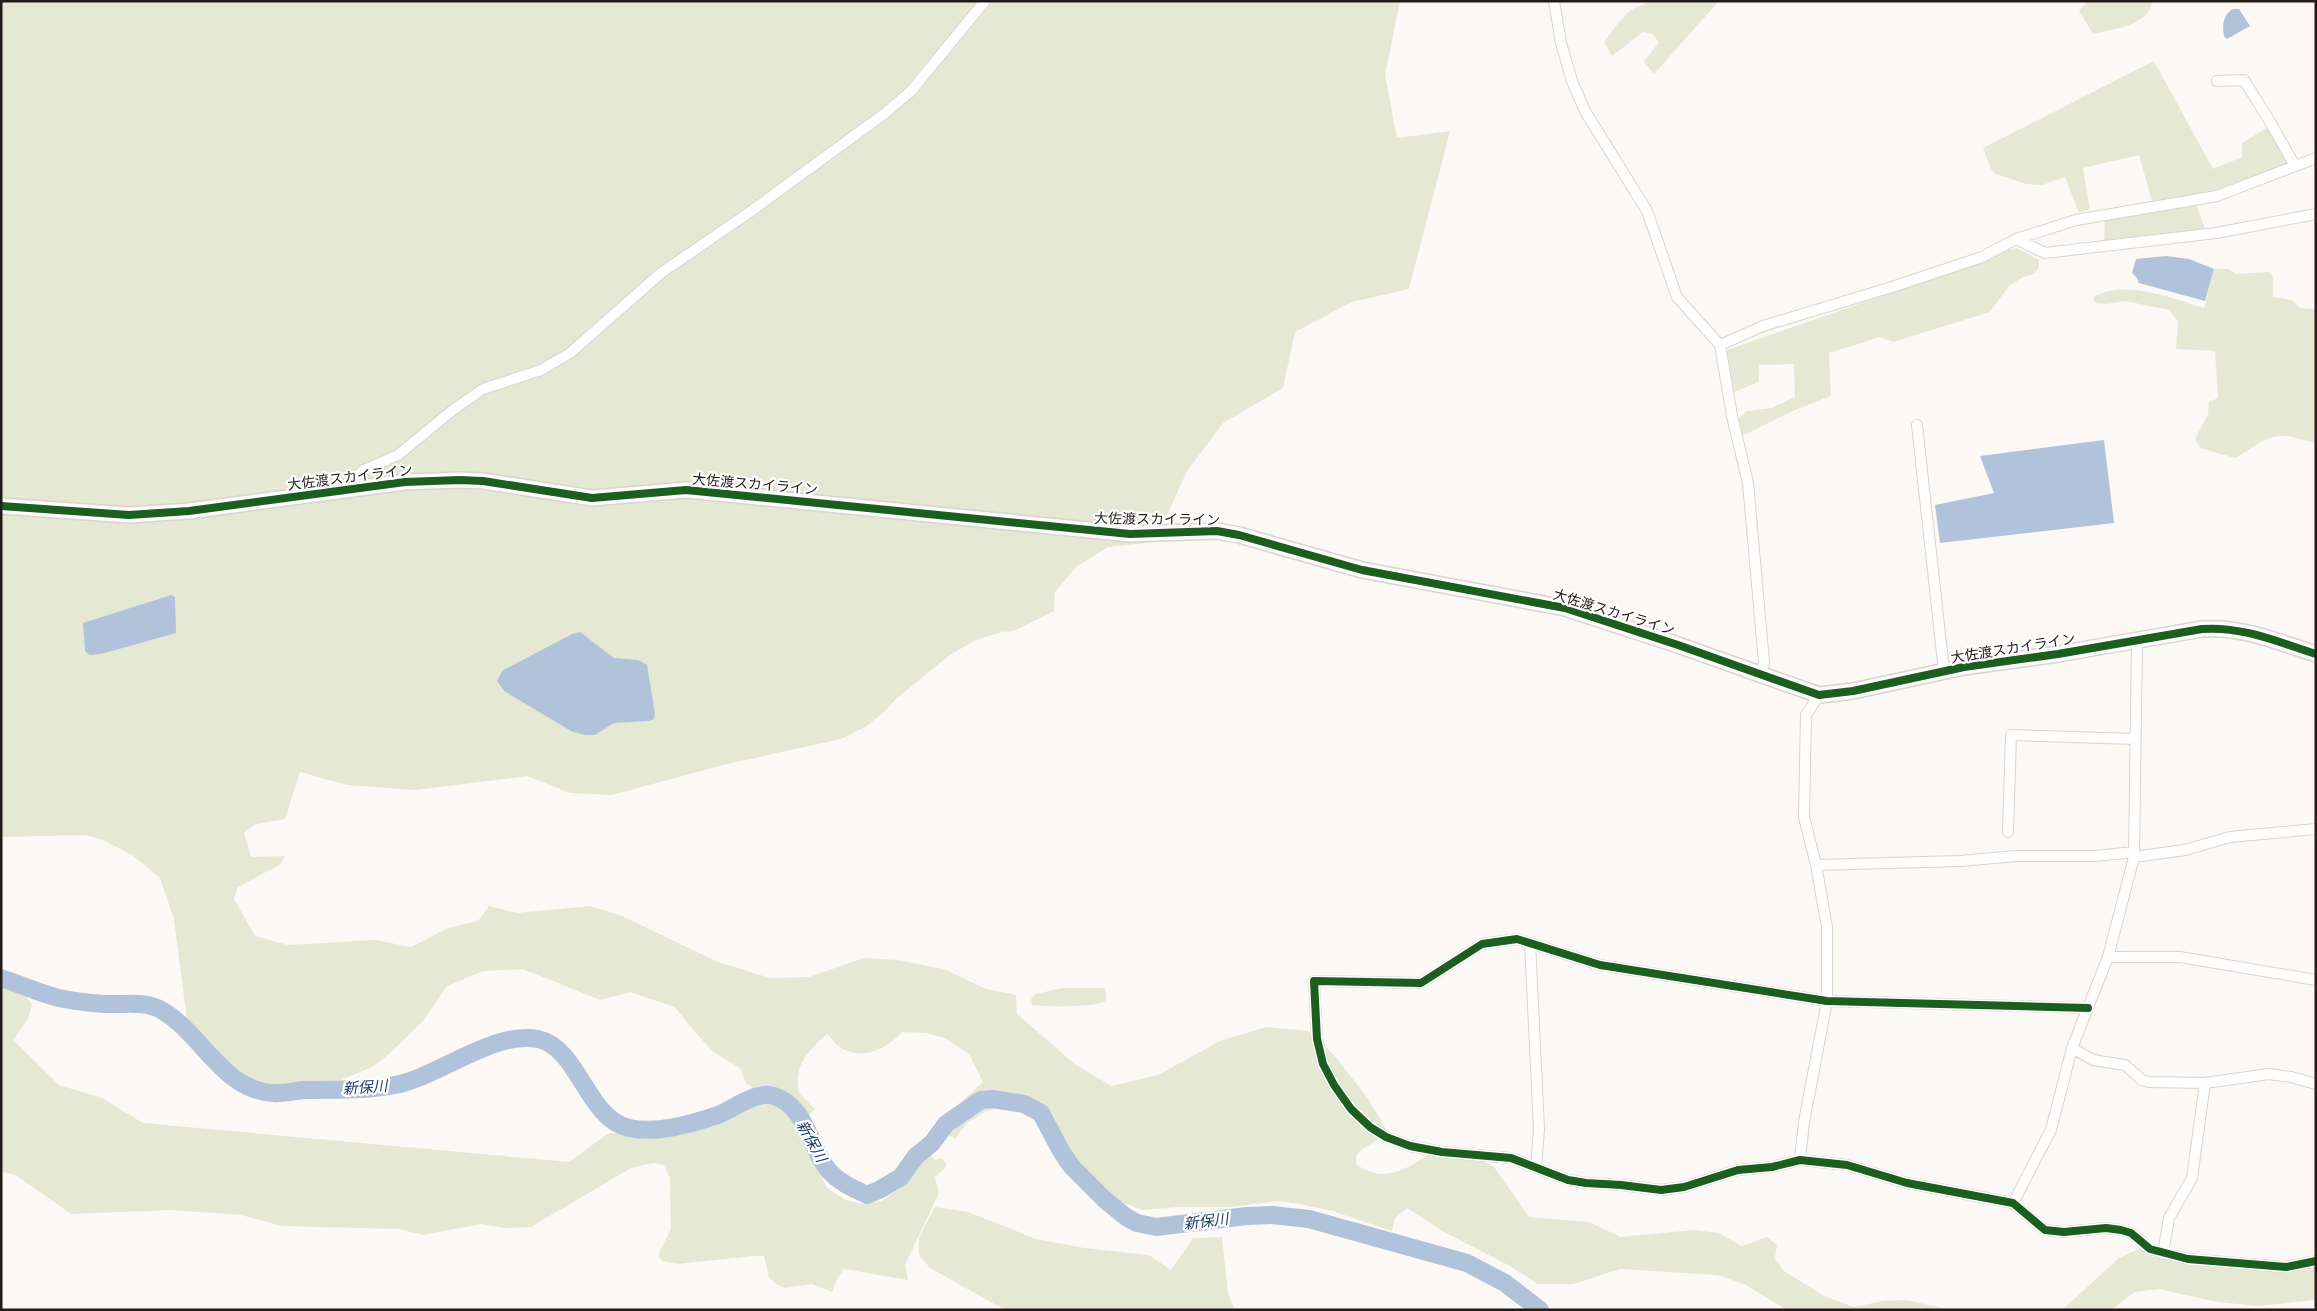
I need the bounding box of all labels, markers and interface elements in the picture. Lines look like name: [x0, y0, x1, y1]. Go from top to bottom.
street label: 大佐渡スカイライン: [286, 461, 414, 493]
street label: 大佐渡スカイライン: [692, 471, 818, 497]
street label: 大佐渡スカイライン: [1094, 510, 1220, 528]
street label: 大佐渡スカイライン: [1551, 586, 1677, 638]
street label: 大佐渡スカイライン: [1950, 630, 2076, 666]
water label: 新保川: [342, 1077, 390, 1097]
water label: 新保川: [794, 1117, 831, 1167]
water label: 新保川: [1183, 1210, 1231, 1232]

